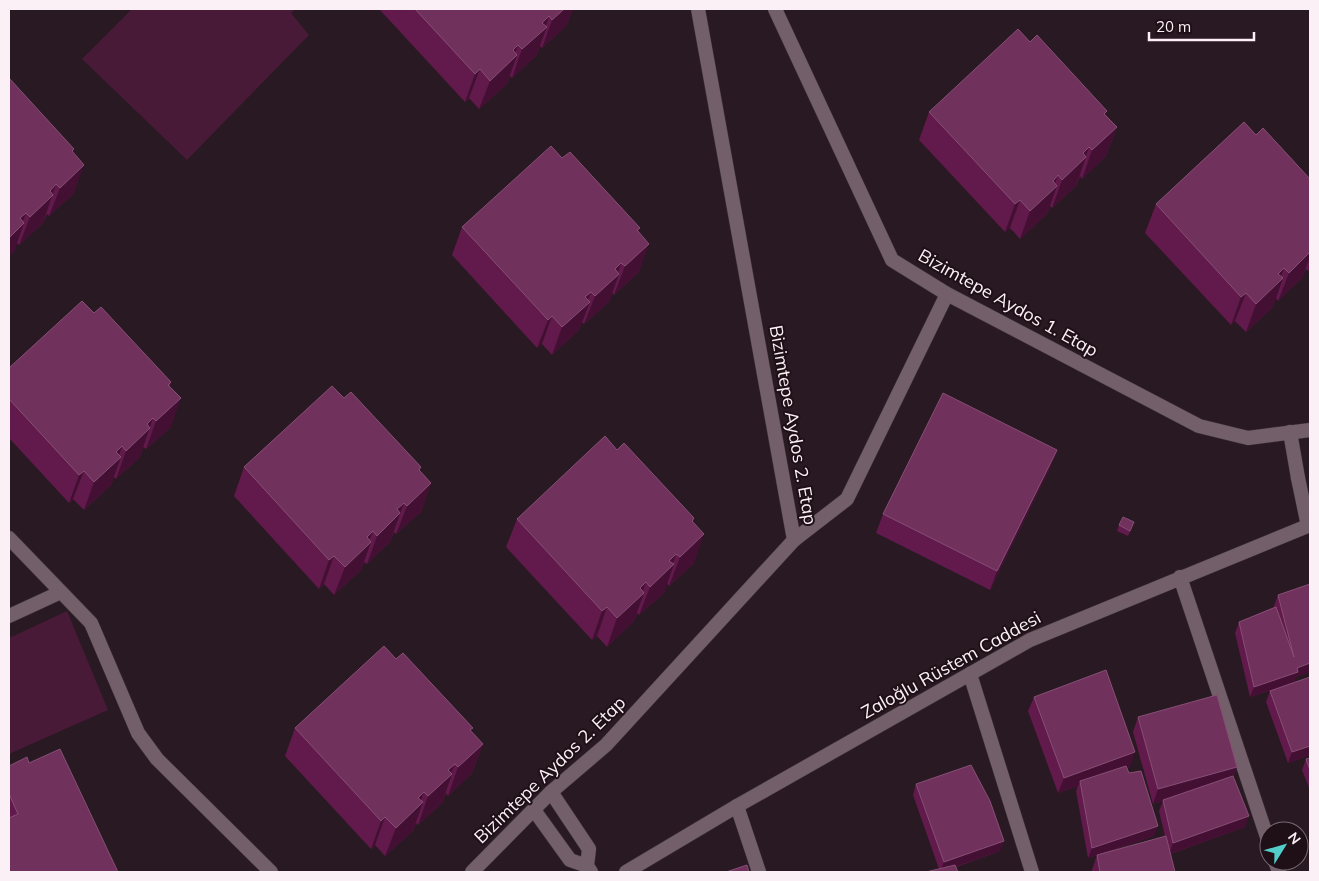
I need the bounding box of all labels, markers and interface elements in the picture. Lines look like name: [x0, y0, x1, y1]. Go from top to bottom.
scale bar: [1149, 10, 1254, 42]
text: 20 m: [1156, 17, 1191, 36]
street label: Bizimtepe Aydos 1. Etap: [914, 244, 1102, 362]
street label: Bizimtepe Aydos 2. Etap: [765, 323, 822, 526]
street label: Zaloğlu Rüstem Caddesi: [857, 606, 1045, 724]
street label: Bizimtepe Aydos 2. Etap: [469, 691, 630, 848]
north arrow: [1259, 821, 1309, 871]
text: N: [1284, 829, 1305, 848]

